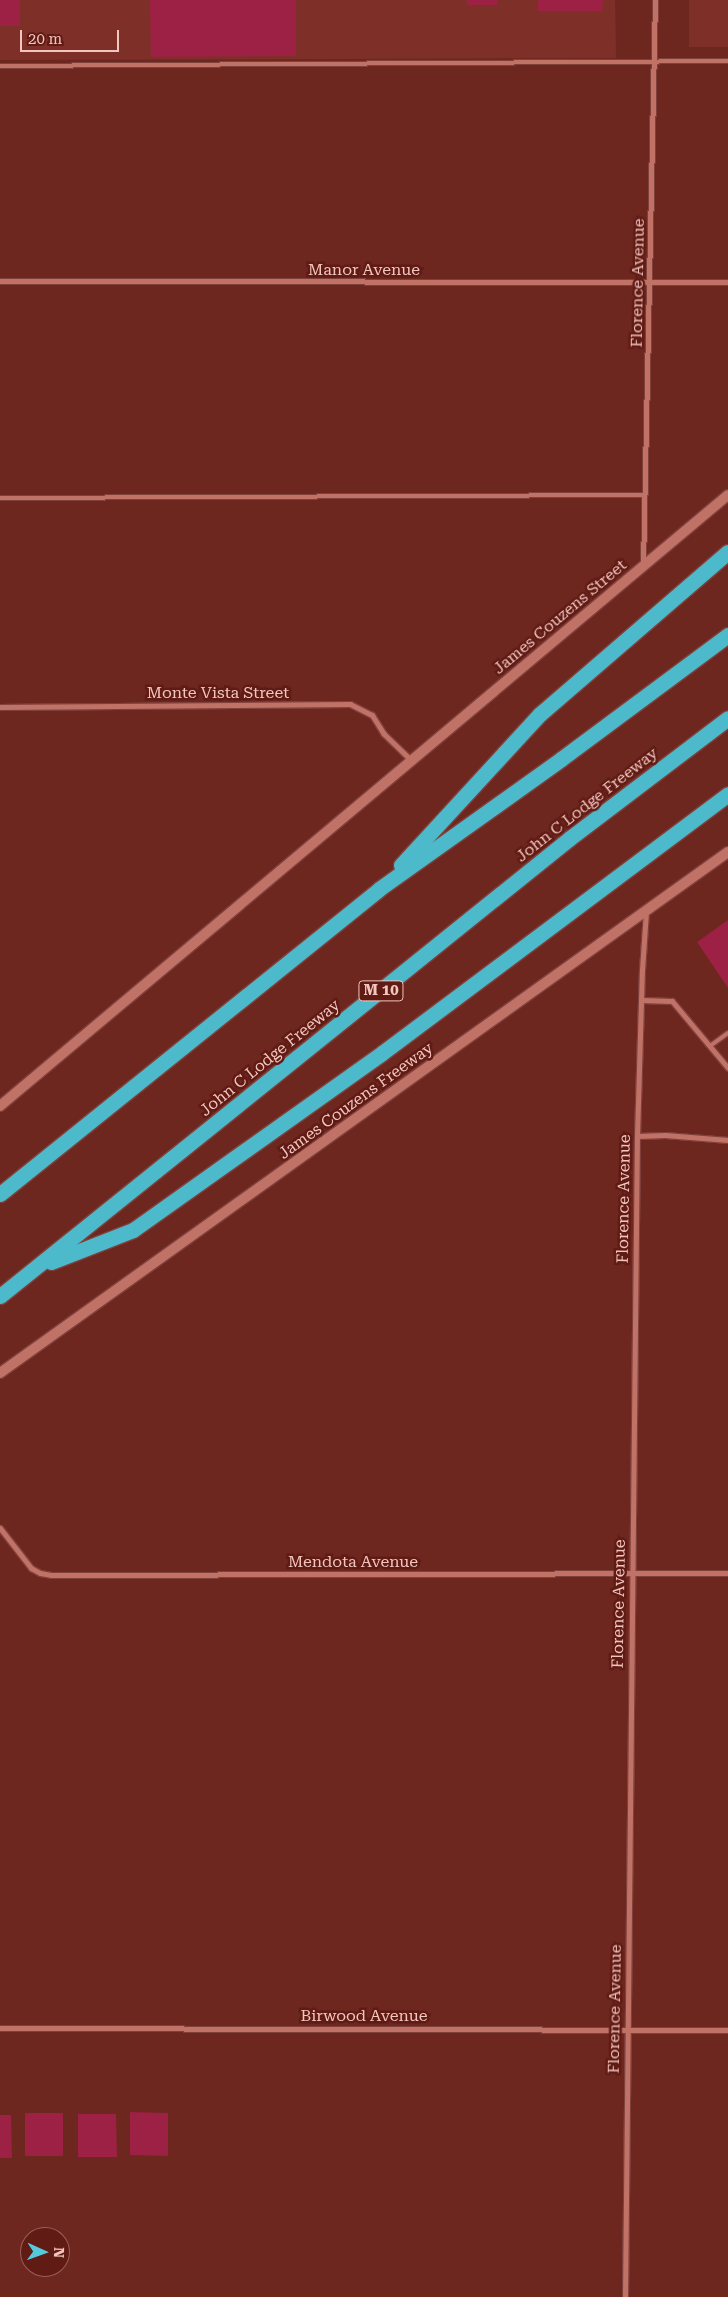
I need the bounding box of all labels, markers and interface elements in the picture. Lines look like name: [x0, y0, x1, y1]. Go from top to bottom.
scale bar: [22, 20, 121, 52]
text: 20 m: [28, 30, 62, 48]
street label: Florence Avenue: [627, 218, 649, 348]
street label: Manor Avenue: [308, 260, 420, 280]
street label: James Couzens Street: [490, 556, 630, 678]
street label: Monte Vista Street: [147, 683, 289, 703]
street label: John C Lodge Freeway: [512, 744, 662, 866]
road number: M 10: [357, 978, 405, 1004]
street label: John C Lodge Freeway: [196, 996, 344, 1120]
street label: James Couzens Freeway: [275, 1039, 437, 1163]
street label: Florence Avenue: [613, 1134, 635, 1264]
street label: Florence Avenue: [608, 1539, 630, 1669]
street label: Mendota Avenue: [288, 1552, 418, 1572]
street label: Florence Avenue: [604, 1944, 626, 2074]
street label: Birwood Avenue: [301, 2006, 427, 2026]
north arrow: [20, 2227, 70, 2277]
text: N: [51, 2247, 67, 2258]

